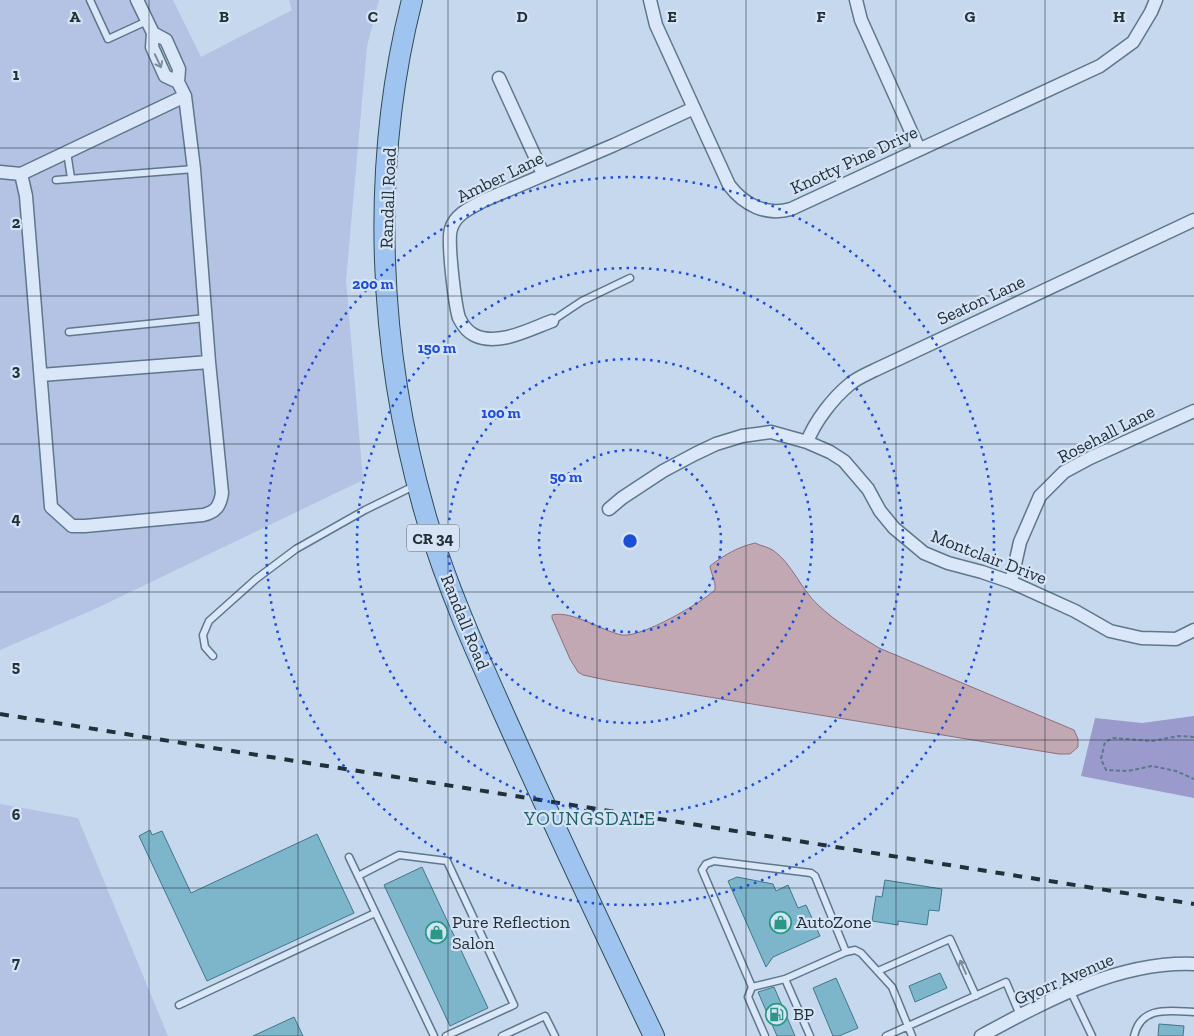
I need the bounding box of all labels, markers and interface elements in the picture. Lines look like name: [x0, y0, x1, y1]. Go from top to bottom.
text: A: [70, 7, 81, 26]
text: B: [219, 7, 229, 26]
text: C: [368, 7, 378, 26]
text: D: [516, 7, 528, 26]
text: E: [667, 7, 677, 26]
text: F: [816, 7, 826, 26]
text: G: [965, 7, 976, 26]
text: H: [1113, 7, 1125, 26]
one-way arrow: [154, 54, 164, 69]
text: 1: [13, 65, 20, 84]
street label: Knotty Pine Drive: [787, 121, 921, 199]
street label: Randall Road: [375, 147, 401, 249]
street label: Amber Lane: [453, 147, 547, 207]
text: 2: [12, 213, 21, 232]
street label: Seaton Lane: [934, 270, 1028, 330]
text: 200 m: [352, 275, 394, 293]
text: 150 m: [418, 339, 456, 357]
text: 3: [12, 361, 21, 380]
street label: Rosehall Lane: [1054, 400, 1158, 468]
text: 100 m: [481, 404, 521, 422]
text: 50 m: [550, 468, 582, 486]
text: 4: [11, 509, 21, 528]
road number: CR 34: [407, 524, 459, 552]
street label: Montclair Drive: [928, 525, 1050, 589]
centre of rings: [621, 532, 639, 550]
street label: Randall Road: [436, 571, 494, 673]
text: 5: [12, 657, 20, 676]
text: 6: [12, 805, 21, 824]
district label: YOUNGSDALE: [523, 807, 656, 830]
shop icon: AutoZone: [768, 910, 792, 934]
place label: Pure Reflection Salon: [452, 911, 571, 954]
place label: AutoZone: [796, 911, 871, 933]
shop icon: Pure Reflection Salon: [424, 920, 448, 944]
street label: Gyorr Avenue: [1011, 948, 1117, 1010]
text: 7: [12, 953, 20, 972]
one-way arrow: [958, 960, 968, 975]
fuel station icon: BP: [765, 1002, 789, 1026]
place label: BP: [793, 1003, 814, 1025]

